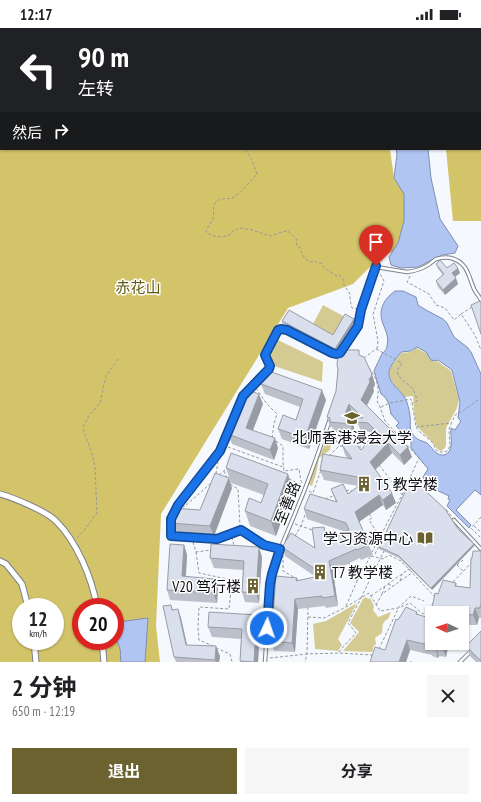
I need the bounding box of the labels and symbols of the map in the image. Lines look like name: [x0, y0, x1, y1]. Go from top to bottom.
pin: [359, 225, 393, 266]
park label: 赤花山: [115, 278, 161, 297]
school or university icon: 北师香港浸会大学: [343, 409, 361, 427]
place label: 北师香港浸会大学: [292, 428, 412, 447]
building icon: T5 教学楼: [355, 475, 373, 493]
place label: T5 教学楼: [376, 475, 438, 494]
street label: 至善路: [270, 479, 304, 527]
place label: 学习资源中心: [323, 529, 413, 548]
library icon: 学习资源中心: [416, 529, 434, 547]
building icon: T7 教学楼: [311, 563, 329, 581]
place label: T7 教学楼: [332, 563, 393, 582]
place label: V20 笃行楼: [171, 577, 241, 596]
building icon: V20 笃行楼: [244, 577, 262, 595]
speed limit sign: 20: [72, 598, 124, 650]
north arrow: [425, 606, 469, 650]
position arrow: [246, 607, 288, 649]

